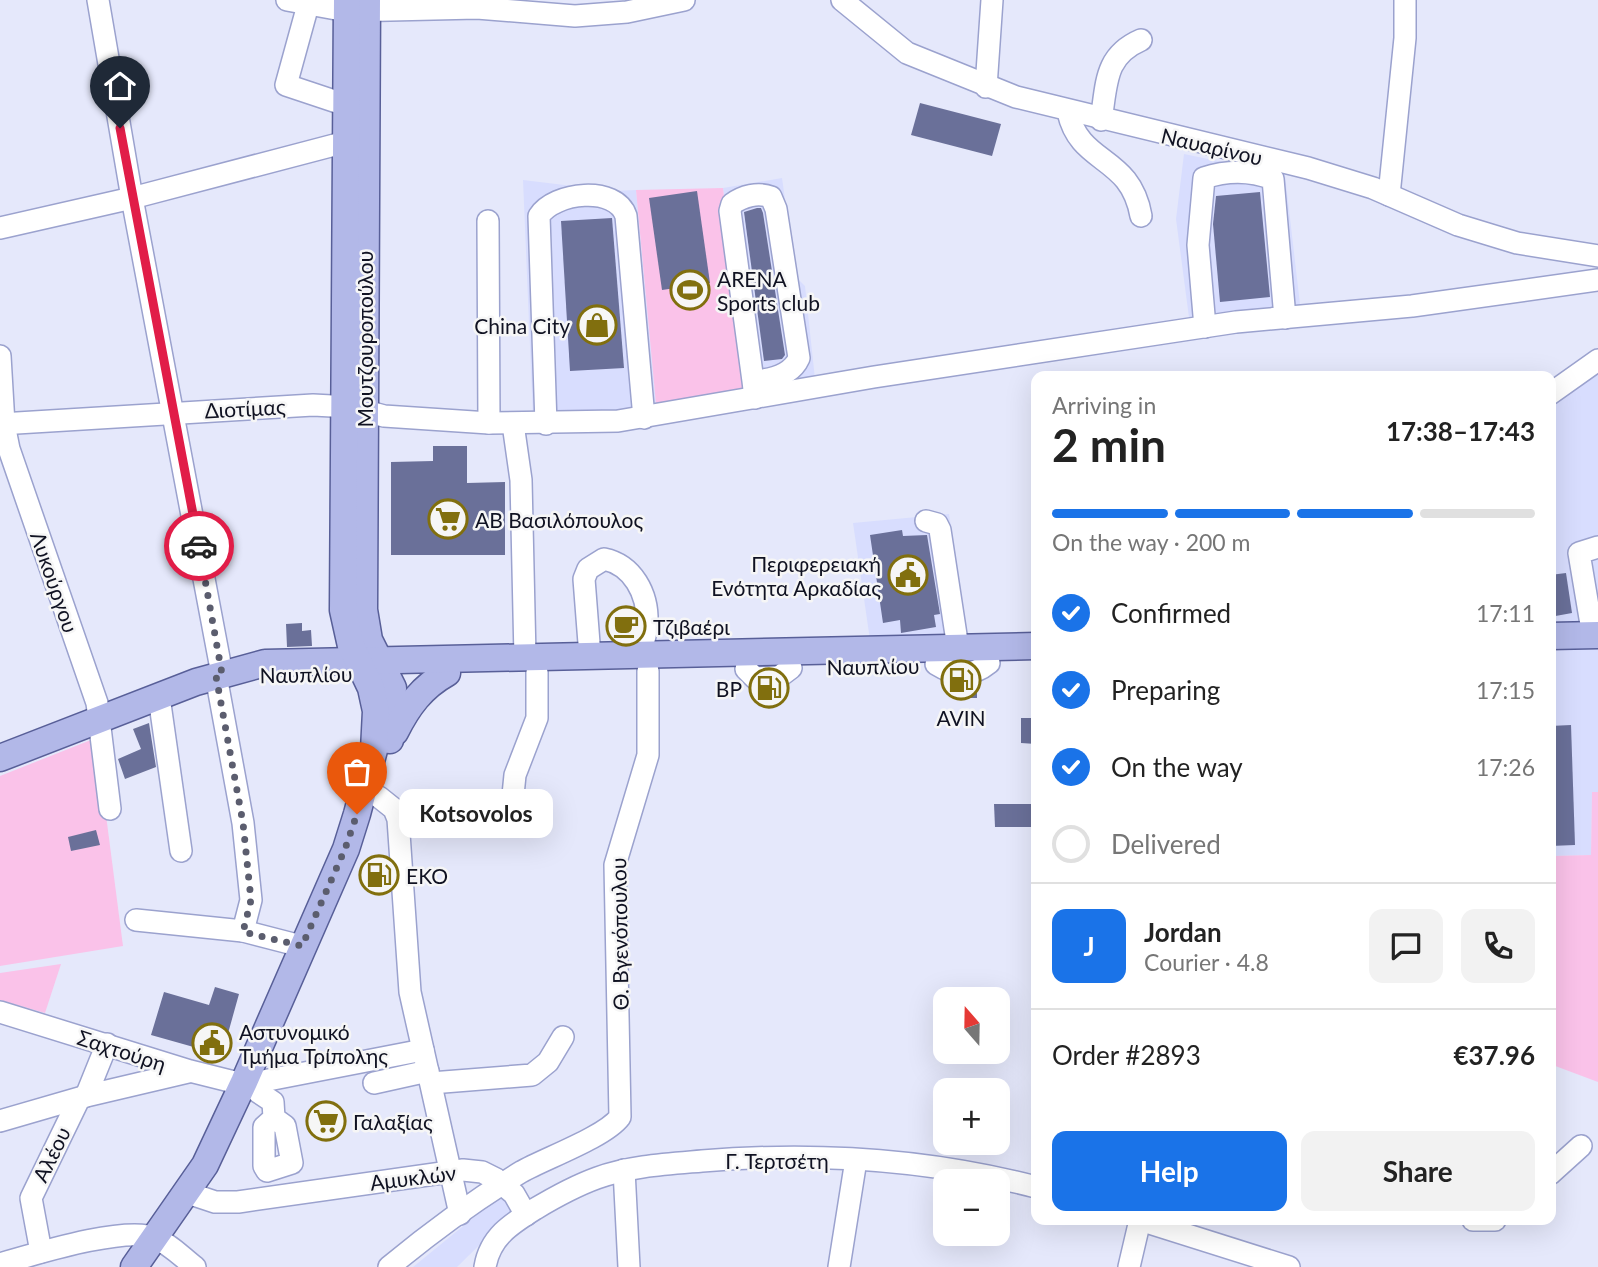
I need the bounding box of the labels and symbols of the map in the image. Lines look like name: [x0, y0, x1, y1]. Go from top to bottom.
pin: [90, 56, 150, 128]
street label: Ναυαρίνου: [1159, 122, 1265, 170]
street label: Μουτζουροπούλου: [352, 251, 377, 427]
place label: ARENA Sports club: [717, 266, 820, 315]
sports icon: ARENA Sports club: [669, 269, 711, 311]
shop icon: China City: [576, 304, 618, 346]
place label: China City: [474, 313, 570, 338]
street label: Διοτίμας: [204, 393, 286, 423]
supermarket icon: ΑΒ Βασιλόπουλος: [427, 498, 469, 540]
place label: ΑΒ Βασιλόπουλος: [475, 507, 643, 532]
courier: [164, 511, 234, 581]
street label: Λυκούργου: [26, 528, 84, 636]
place label: Περιφερειακή Ενότητα Αρκαδίας: [711, 551, 881, 600]
public building icon: Περιφερειακή Ενότητα Αρκαδίας: [887, 554, 929, 596]
cafe icon: Τζιβαέρι: [605, 605, 647, 647]
place label: Τζιβαέρι: [653, 614, 730, 639]
street label: Ναυπλίου: [826, 653, 920, 679]
fuel station icon: AVIN: [940, 659, 982, 701]
street label: Ναυπλίου: [259, 661, 353, 687]
fuel station icon: BP: [748, 667, 790, 709]
place label: BP: [716, 676, 742, 701]
place label: AVIN: [936, 705, 986, 730]
pin: [327, 742, 387, 814]
callout: Kotsovolos: [399, 790, 553, 838]
fuel station icon: EKO: [358, 854, 400, 896]
street label: Θ. Βγενόπουλου: [605, 857, 633, 1011]
place label: EKO: [406, 863, 448, 888]
north arrow: [933, 987, 1010, 1064]
place label: Αστυνομικό Τμήμα Τρίπολης: [239, 1019, 388, 1068]
public building icon: Αστυνομικό Τμήμα Τρίπολης: [191, 1022, 233, 1064]
street label: Σαχτούρη: [75, 1024, 169, 1076]
supermarket icon: Γαλαξίας: [305, 1100, 347, 1142]
place label: Γαλαξίας: [353, 1109, 433, 1134]
street label: Αλέου: [27, 1122, 75, 1186]
street label: Γ. Τερτσέτη: [725, 1148, 829, 1173]
street label: Αμυκλών: [368, 1159, 458, 1195]

